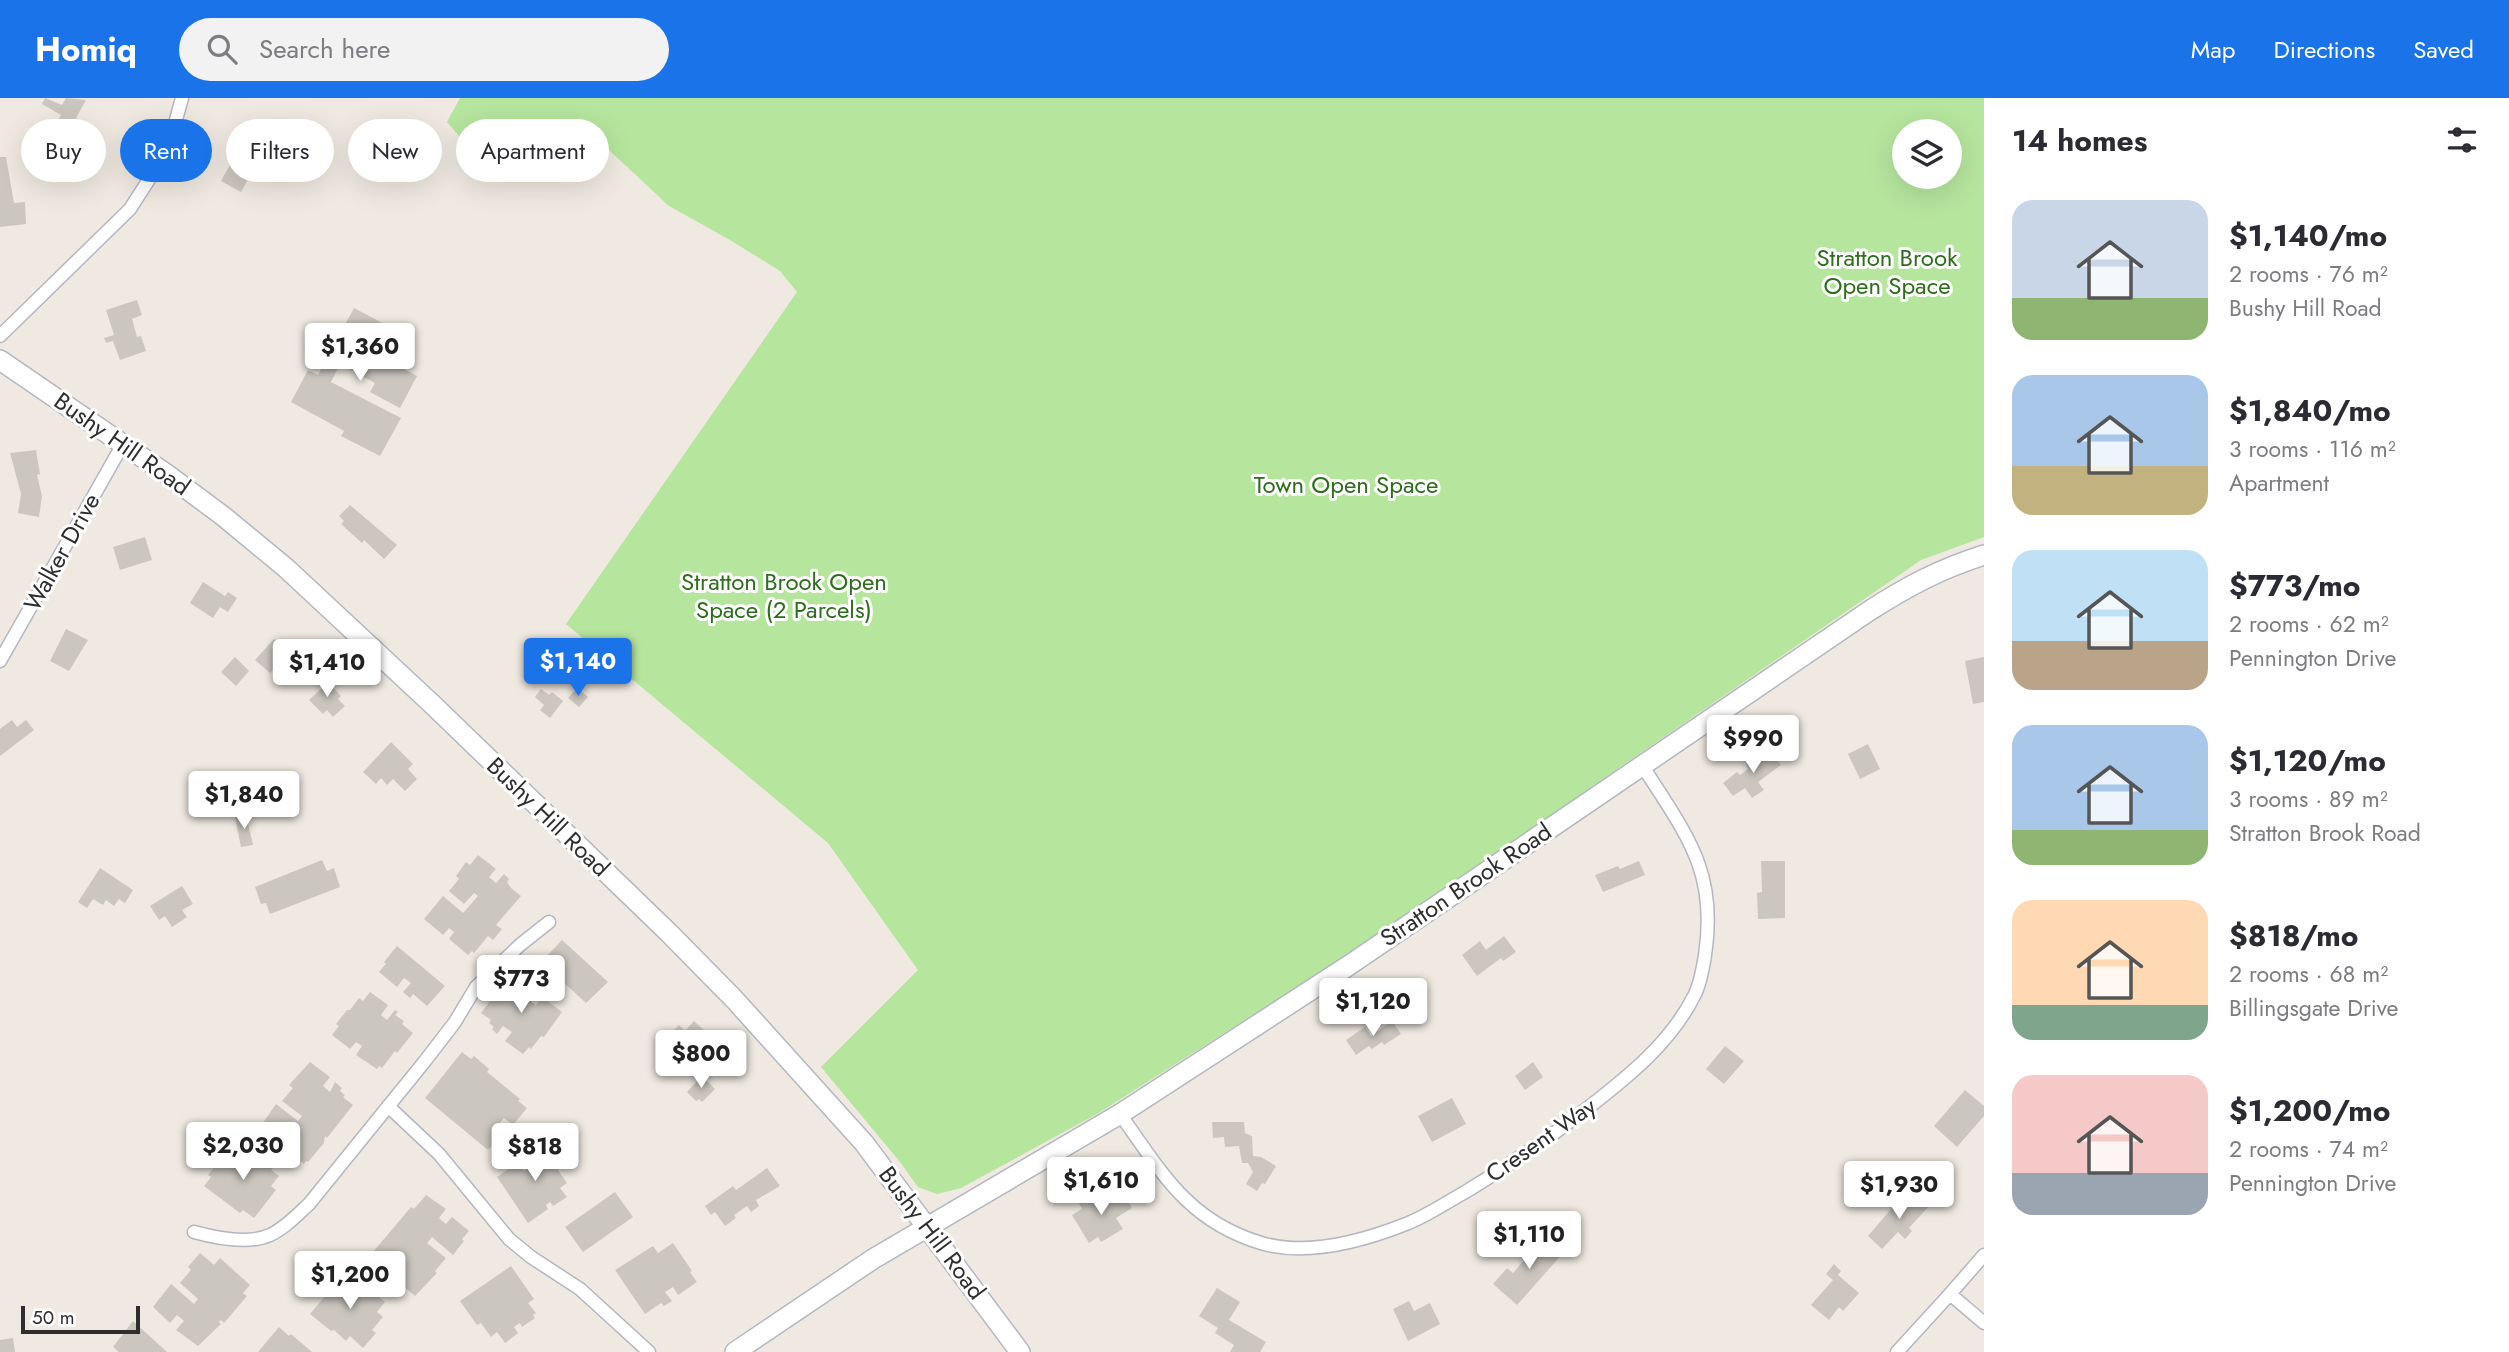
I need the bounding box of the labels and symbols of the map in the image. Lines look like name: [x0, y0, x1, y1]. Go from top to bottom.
park label: Stratton Brook Open Space: [1816, 240, 1958, 303]
pin: $1,360: [303, 324, 417, 383]
street label: Bushy Hill Road: [47, 384, 198, 504]
park label: Town Open Space: [1254, 467, 1438, 502]
street label: Walker Drive: [15, 487, 108, 617]
park label: Stratton Brook Open Space (2 Parcels): [681, 564, 887, 627]
pin: $1,140: [521, 638, 635, 698]
pin: $1,410: [270, 640, 384, 699]
pin: $990: [1712, 716, 1794, 775]
street label: Bushy Hill Road: [479, 749, 618, 885]
pin: $1,840: [187, 772, 301, 831]
street label: Stratton Brook Road: [1373, 814, 1558, 955]
pin: $773: [480, 956, 562, 1015]
pin: $1,120: [1316, 978, 1430, 1038]
pin: $800: [660, 1030, 742, 1090]
street label: Cresent Way: [1478, 1088, 1603, 1191]
pin: $2,030: [186, 1122, 300, 1182]
pin: $818: [494, 1124, 576, 1183]
pin: $1,610: [1044, 1158, 1158, 1217]
street label: Bushy Hill Road: [870, 1159, 994, 1307]
pin: $1,930: [1842, 1162, 1956, 1221]
pin: $1,110: [1472, 1212, 1586, 1271]
pin: $1,200: [293, 1252, 407, 1311]
scale bar: [21, 1303, 140, 1335]

